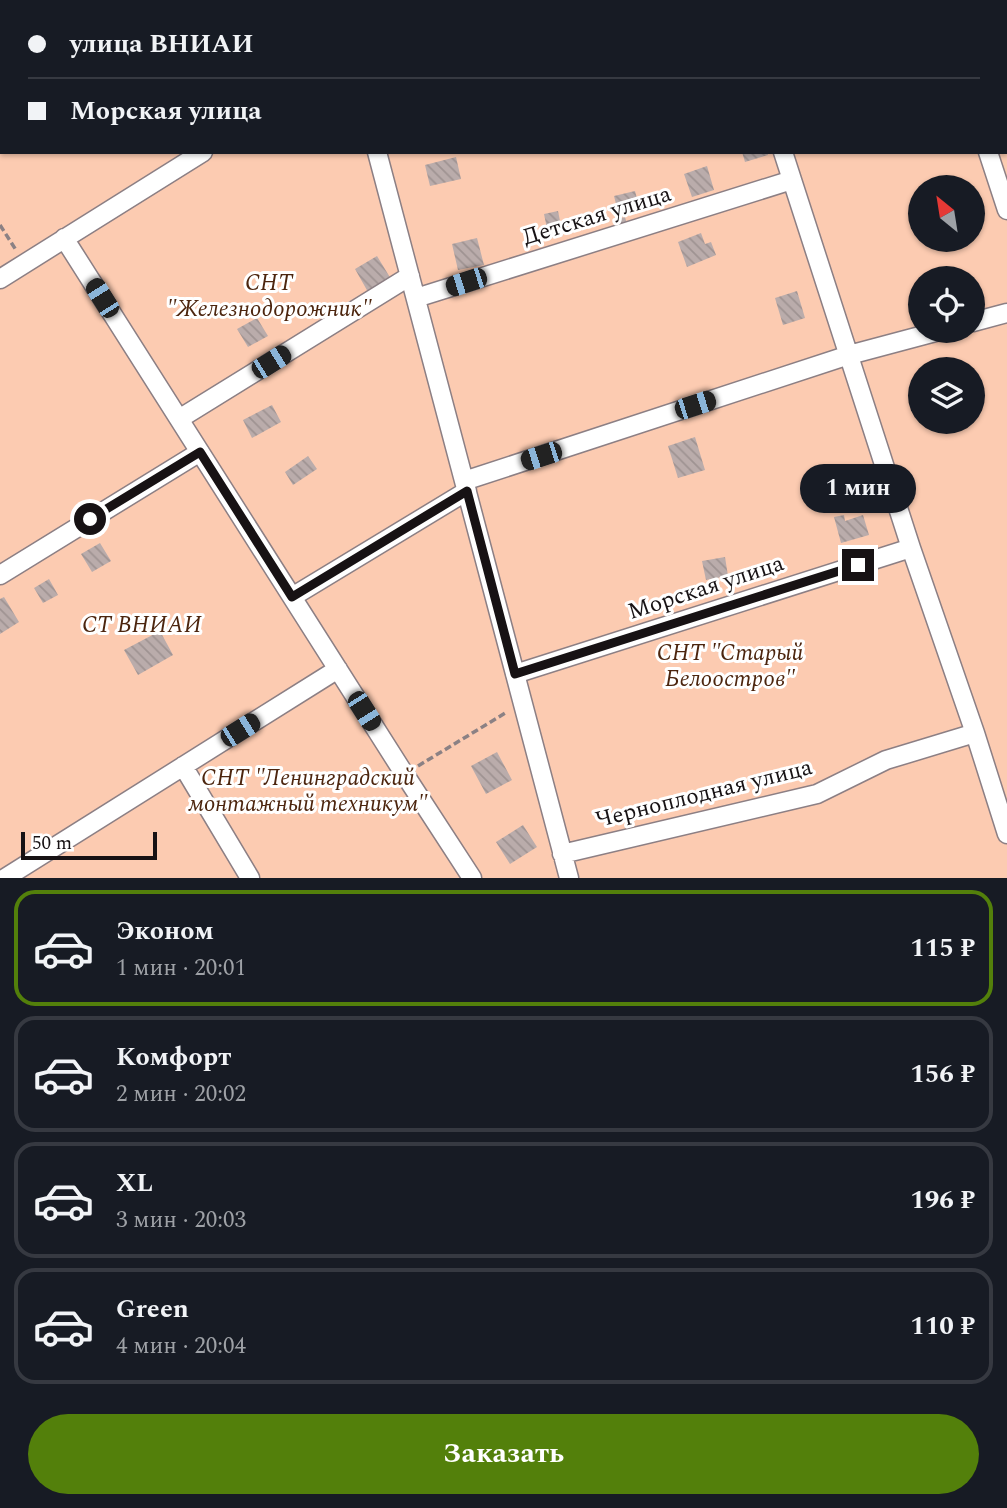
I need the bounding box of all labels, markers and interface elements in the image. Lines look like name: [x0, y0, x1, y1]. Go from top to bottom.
text: улица ВНИАИ: [70, 24, 253, 64]
text: Морская улица: [70, 91, 262, 131]
north arrow: [908, 175, 985, 252]
map controls: [908, 175, 985, 434]
street label: Детская улица: [518, 177, 676, 255]
park label: СНТ "Железнодорожник": [166, 266, 372, 327]
car: [443, 266, 490, 298]
button: locate: [908, 266, 985, 343]
car: [82, 275, 123, 321]
car: [248, 342, 295, 382]
button: layers: [908, 357, 985, 434]
car: [672, 389, 719, 421]
car: [518, 440, 565, 472]
callout: 1 мин: [800, 463, 916, 512]
text: 1 мин: [826, 471, 890, 506]
route start: [74, 503, 106, 535]
street label: Морская улица: [623, 546, 789, 630]
route end: [842, 549, 874, 581]
park label: СТ ВНИАИ: [82, 608, 202, 643]
park label: СНТ "Старый Белоостров": [657, 636, 803, 697]
car: [344, 688, 385, 734]
car: [217, 710, 264, 750]
street label: Черноплодная улица: [592, 750, 816, 838]
park label: СНТ "Ленинградский монтажный техникум": [187, 761, 428, 822]
scale bar: [21, 829, 158, 861]
text: 50 m: [32, 829, 72, 858]
text: Эконом: [116, 911, 214, 951]
icon: car: [32, 917, 95, 980]
text: 115 ₽: [910, 928, 975, 968]
text: 1 мин · 20:01: [116, 951, 246, 986]
text: Комфорт: [116, 1037, 231, 1077]
icon: car: [32, 1043, 95, 1106]
text: 156 ₽: [910, 1054, 975, 1094]
text: 2 мин · 20:02: [116, 1077, 246, 1112]
text: XL: [116, 1163, 153, 1203]
icon: car: [32, 1169, 95, 1232]
text: 196 ₽: [910, 1180, 975, 1220]
text: 3 мин · 20:03: [116, 1203, 246, 1238]
text: Green: [116, 1289, 189, 1329]
icon: car: [32, 1295, 95, 1358]
text: 110 ₽: [910, 1306, 975, 1346]
text: 4 мин · 20:04: [116, 1329, 246, 1364]
button: Заказать: [28, 1414, 979, 1494]

